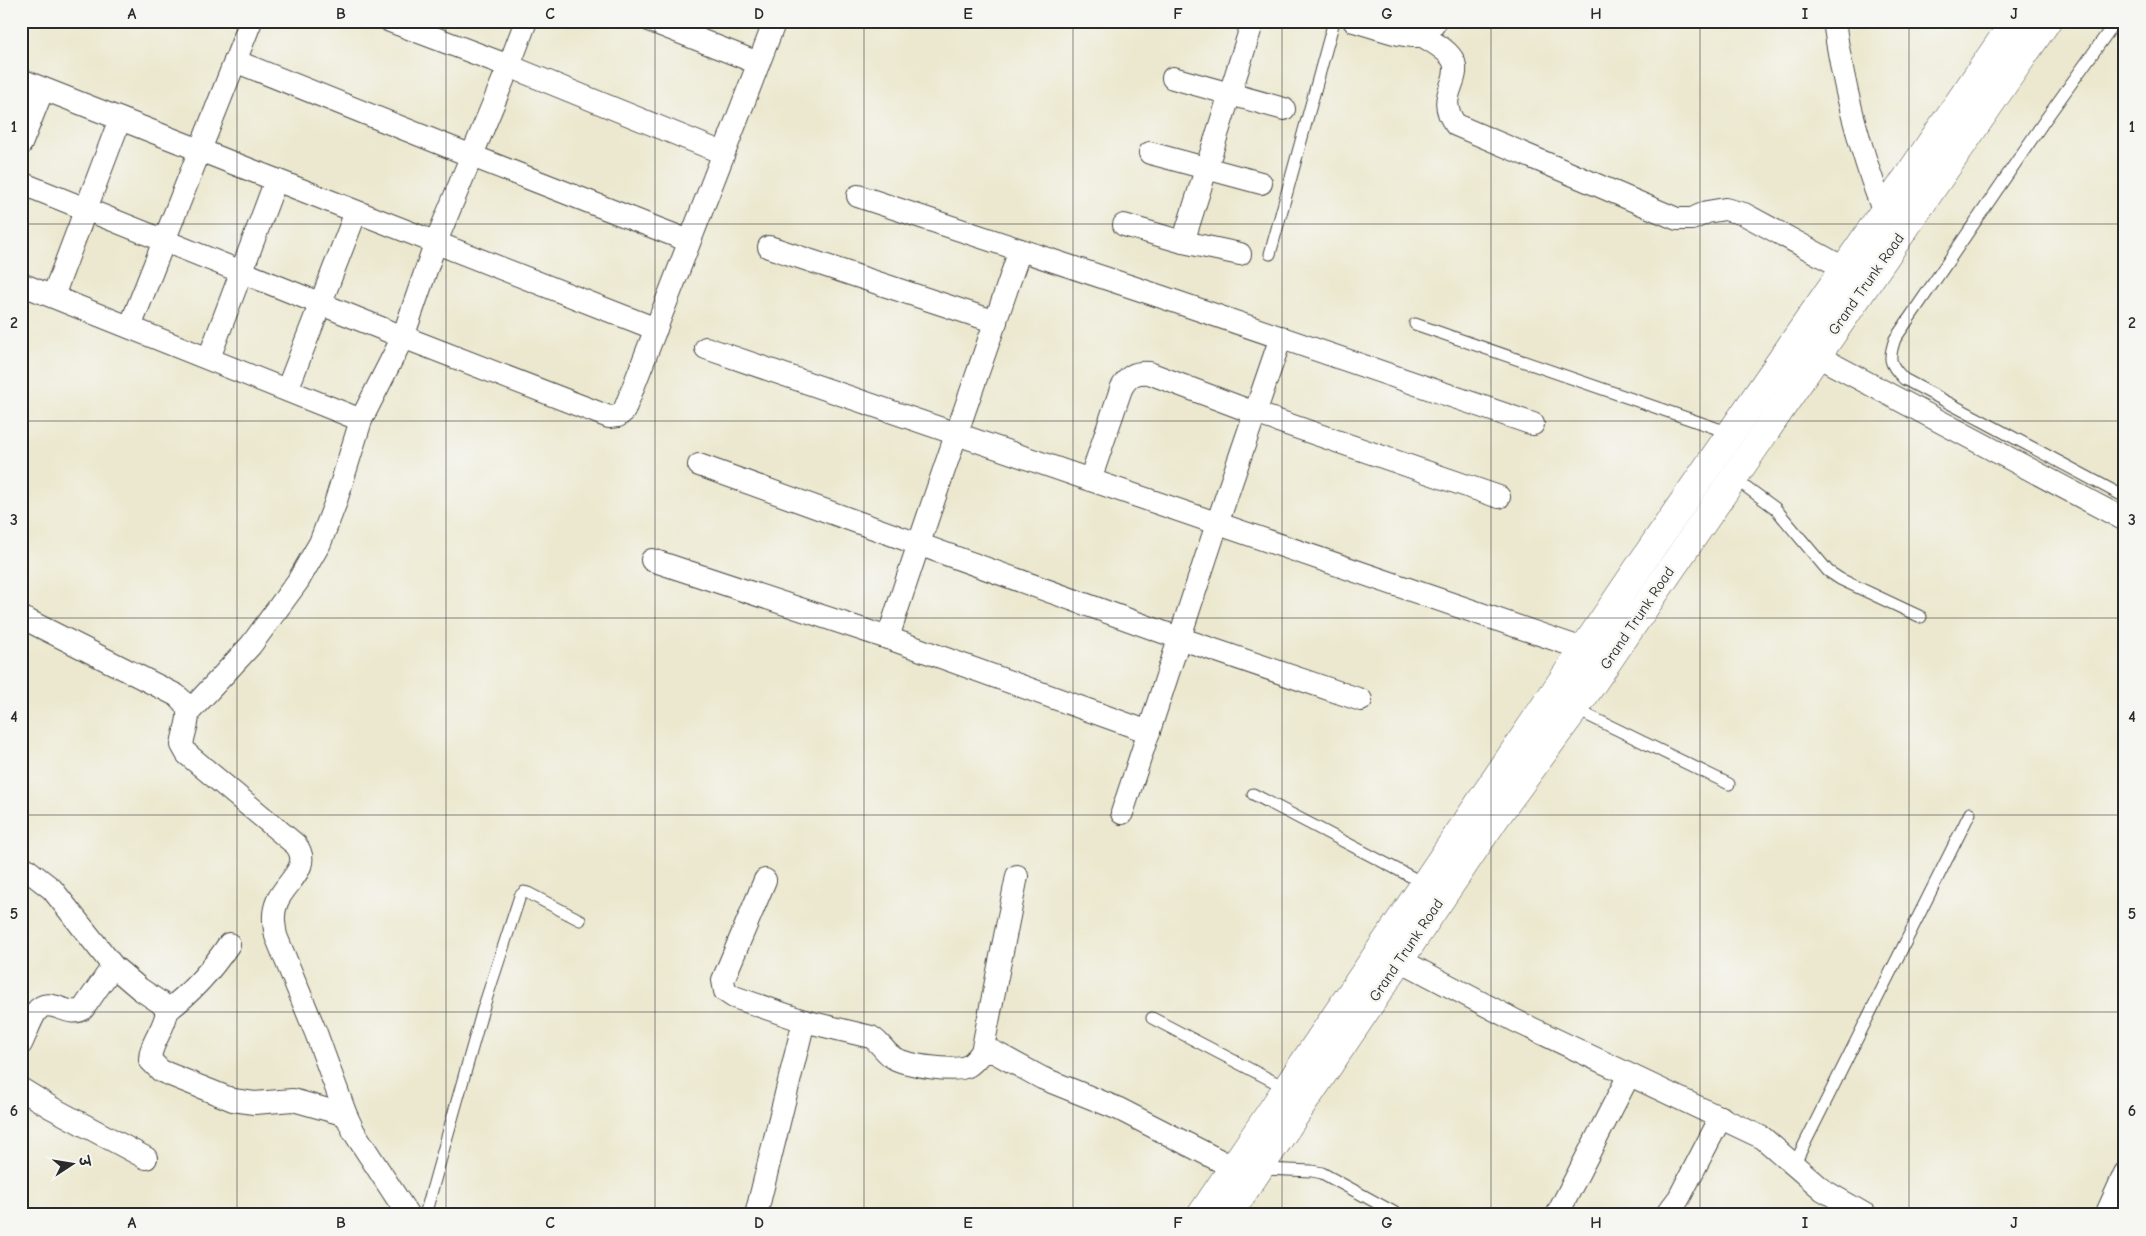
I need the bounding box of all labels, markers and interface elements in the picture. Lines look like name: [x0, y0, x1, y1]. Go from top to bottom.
text: A: [128, 5, 137, 23]
text: B: [336, 5, 346, 23]
text: C: [545, 5, 555, 23]
text: D: [754, 5, 764, 23]
text: E: [963, 5, 973, 23]
text: F: [1173, 5, 1183, 23]
text: G: [1381, 5, 1393, 23]
text: H: [1590, 5, 1602, 23]
text: I: [1802, 5, 1808, 23]
text: J: [2010, 5, 2018, 23]
text: 1: [11, 118, 17, 136]
text: 1: [2129, 118, 2135, 136]
street label: Grand Trunk Road: [1824, 230, 1908, 338]
text: 2: [10, 314, 18, 332]
text: 2: [2128, 314, 2136, 332]
text: 3: [10, 511, 18, 529]
text: 3: [2128, 511, 2136, 529]
street label: Grand Trunk Road: [1596, 563, 1678, 673]
text: 4: [10, 708, 18, 726]
text: 4: [2128, 708, 2136, 726]
street label: Grand Trunk Road: [1365, 895, 1447, 1005]
text: 5: [10, 905, 18, 923]
text: 5: [2128, 905, 2136, 923]
text: 6: [10, 1102, 18, 1120]
text: 6: [2128, 1102, 2136, 1120]
north arrow: [48, 1138, 98, 1188]
text: उ: [75, 1153, 94, 1169]
text: A: [128, 1214, 137, 1232]
text: B: [336, 1214, 346, 1232]
text: C: [545, 1214, 555, 1232]
text: D: [754, 1214, 764, 1232]
text: E: [963, 1214, 973, 1232]
text: F: [1173, 1214, 1183, 1232]
text: G: [1381, 1214, 1393, 1232]
text: H: [1590, 1214, 1602, 1232]
text: I: [1802, 1214, 1808, 1232]
text: J: [2010, 1214, 2018, 1232]

